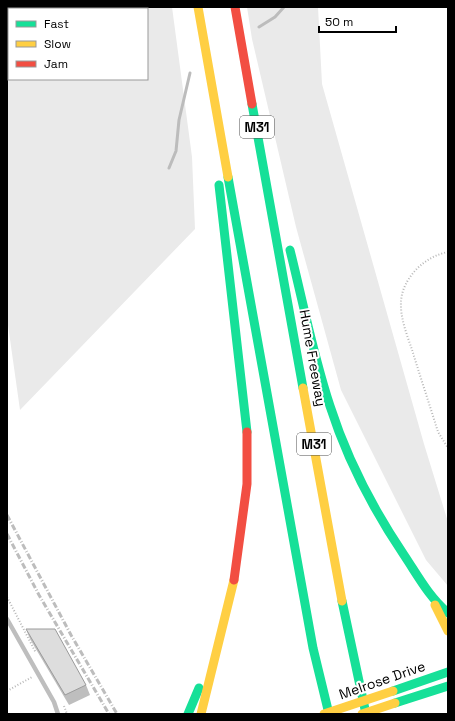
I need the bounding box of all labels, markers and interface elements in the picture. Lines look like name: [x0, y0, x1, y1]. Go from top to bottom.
legend: [8, 8, 148, 80]
scale bar: [319, 8, 396, 34]
text: 50 m: [325, 14, 353, 30]
text: Fast: [44, 16, 69, 32]
text: Slow: [44, 36, 71, 52]
text: Jam: [44, 56, 68, 72]
road number: M31: [240, 116, 274, 138]
street label: Hume Freeway: [296, 308, 330, 408]
road number: M31: [297, 433, 331, 455]
street label: Melrose Drive: [336, 657, 428, 703]

